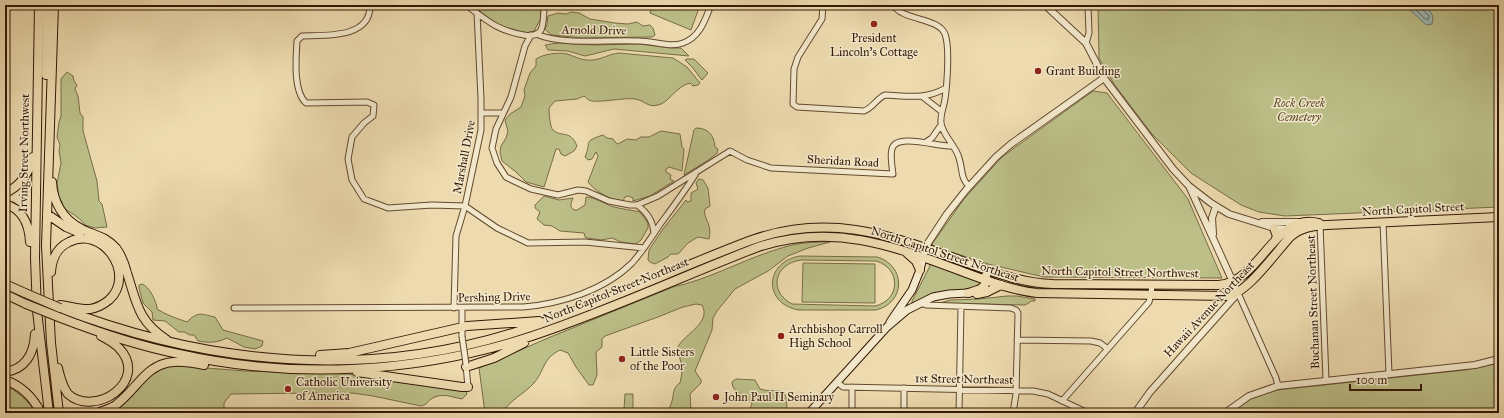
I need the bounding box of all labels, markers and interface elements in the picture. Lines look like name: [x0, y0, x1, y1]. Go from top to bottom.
marker: President Lincoln's Cottage: [869, 19, 879, 29]
street label: Arnold Drive: [561, 22, 626, 38]
place label: President Lincoln's Cottage: [830, 31, 918, 60]
place label: Grant Building: [1046, 64, 1120, 79]
marker: Grant Building: [1033, 66, 1043, 76]
street label: Irving Street Northwest: [16, 93, 33, 212]
park label: Rock Creek Cemetery: [1272, 96, 1326, 124]
street label: Marshall Drive: [450, 119, 478, 195]
street label: Sheridan Road: [807, 152, 879, 170]
street label: North Capitol Street: [1361, 199, 1465, 219]
street label: North Capitol Street Northeast: [869, 223, 1022, 285]
street label: Buchanan Street Northeast: [1304, 234, 1322, 369]
street label: North Capitol Street Northeast: [541, 254, 691, 326]
street label: Hawaii Avenue Northeast: [1161, 258, 1258, 360]
street label: North Capitol Street Northwest: [1041, 264, 1200, 280]
street label: Pershing Drive: [457, 289, 531, 306]
place label: Archbishop Carroll High School: [788, 322, 884, 351]
marker: Archbishop Carroll High School: [776, 331, 786, 341]
place label: Little Sisters of the Poor: [630, 345, 694, 373]
marker: Little Sisters of the Poor: [617, 354, 627, 364]
scale bar: [1350, 366, 1421, 392]
street label: 1st Street Northeast: [915, 371, 1014, 387]
text: 100 m: [1356, 373, 1387, 387]
place label: Catholic University of America: [296, 375, 392, 403]
marker: Catholic University of America: [283, 384, 293, 394]
place label: John Paul II Seminary: [722, 390, 835, 405]
marker: John Paul II Seminary: [711, 392, 721, 402]

